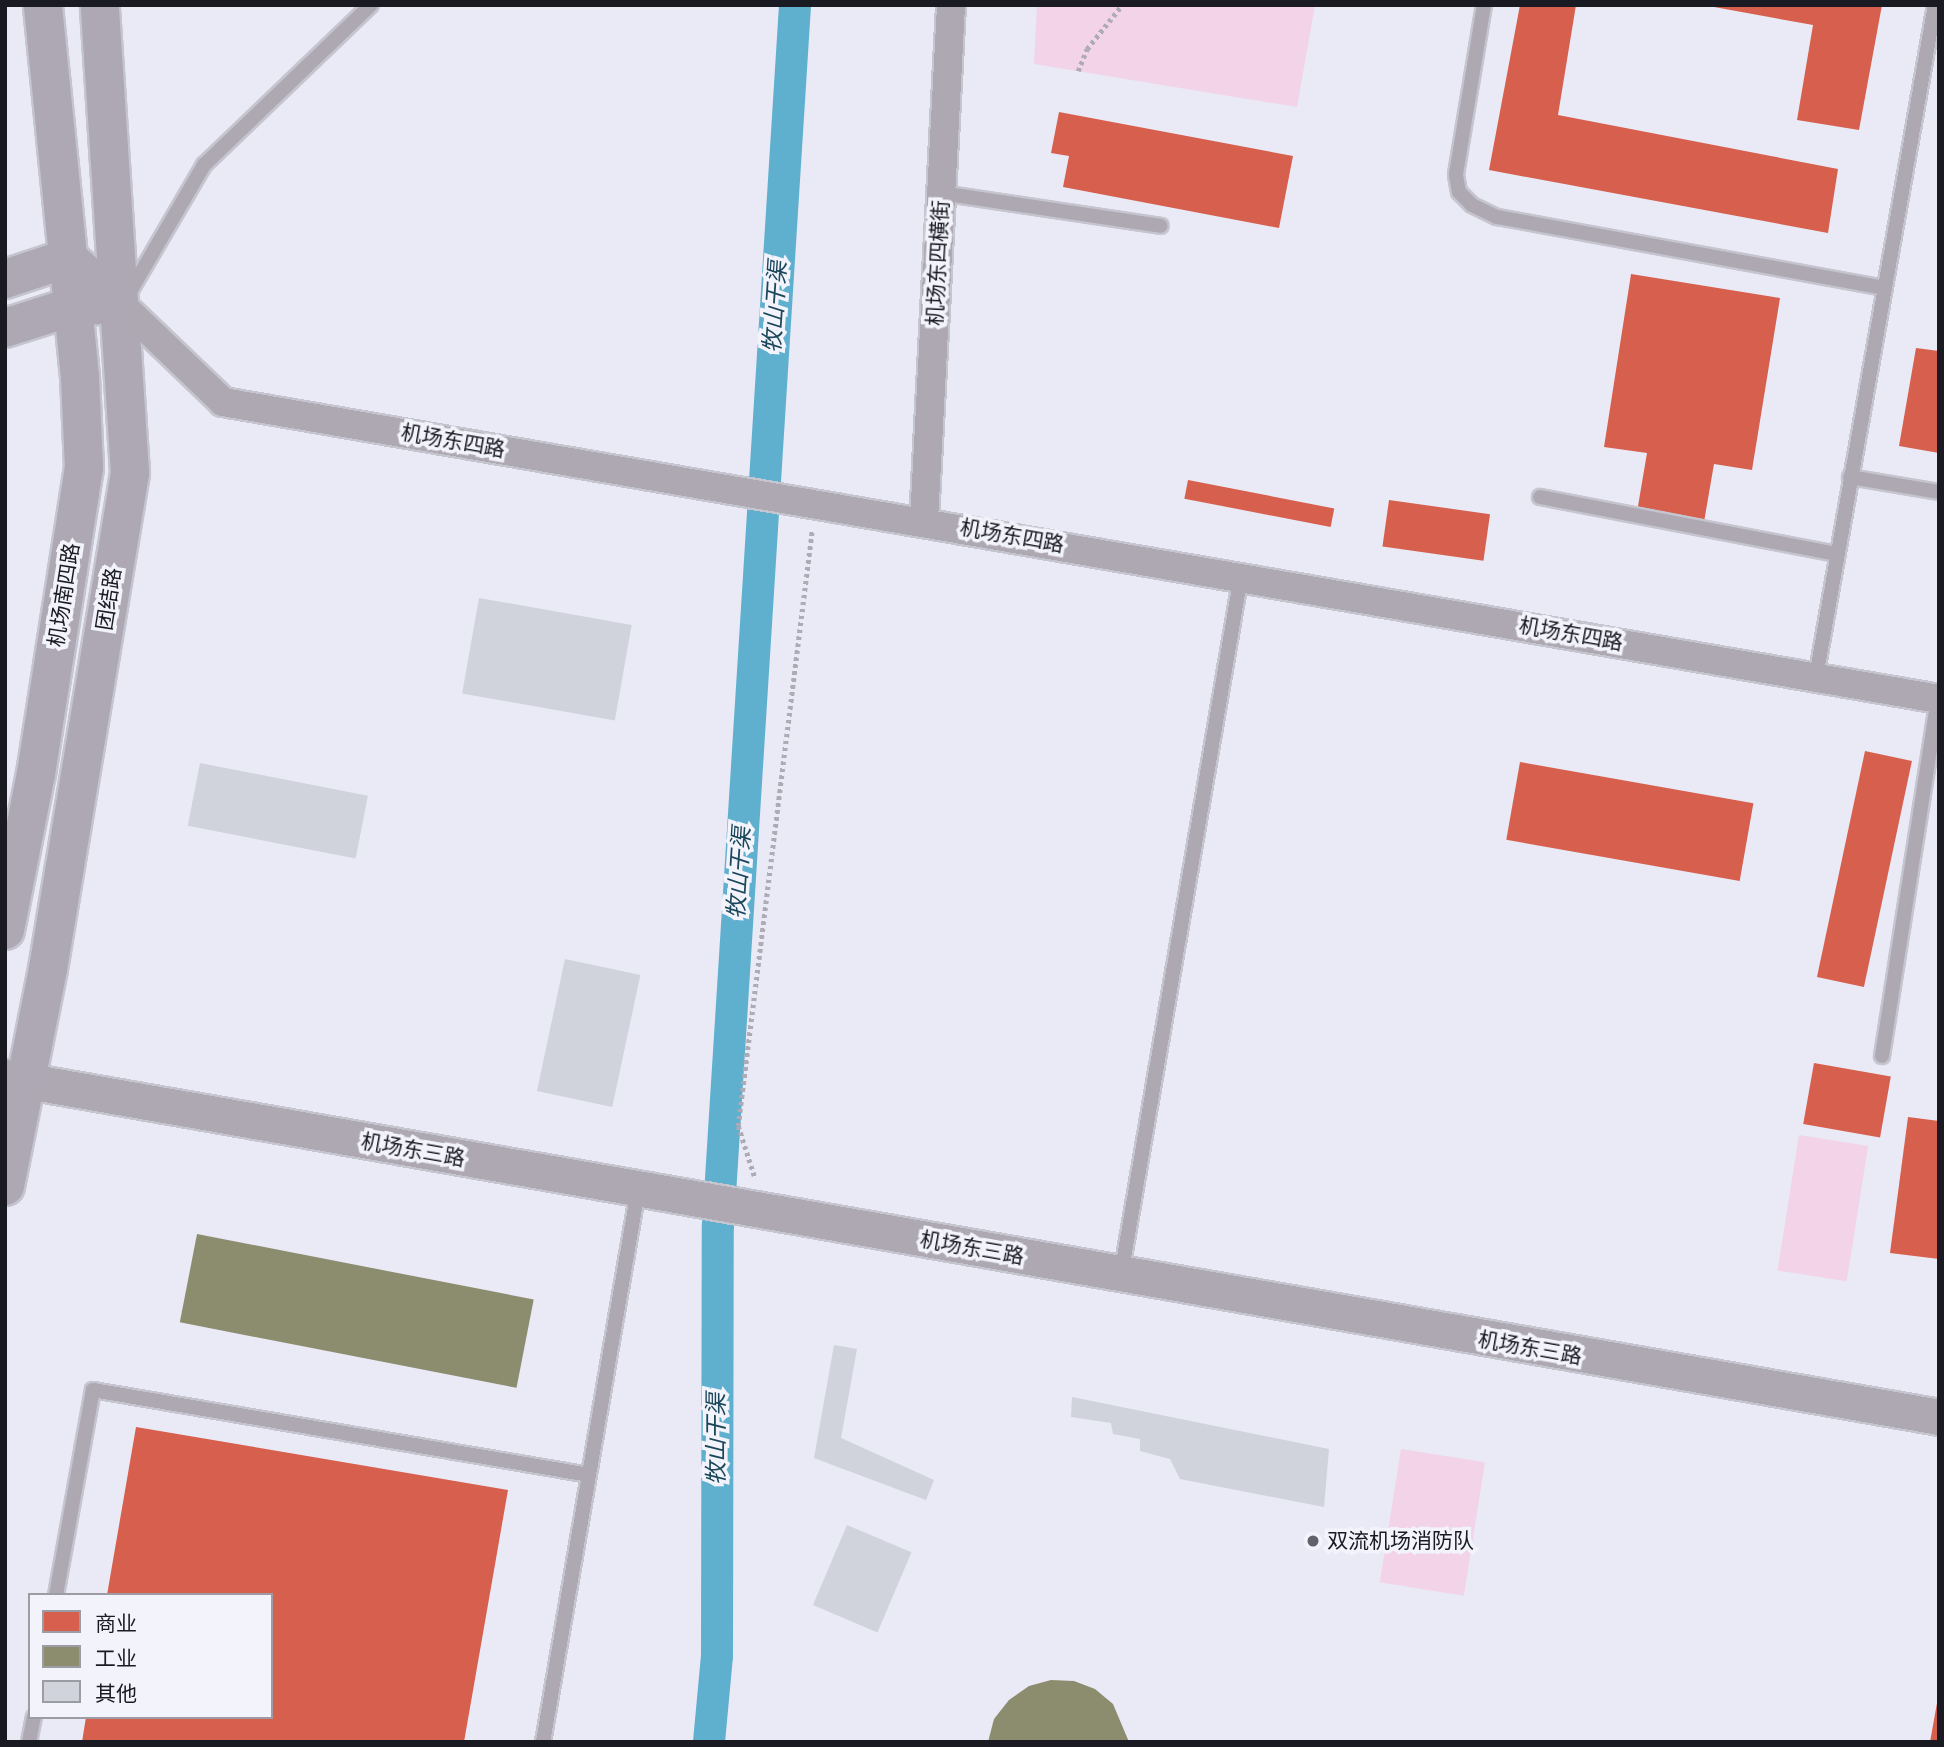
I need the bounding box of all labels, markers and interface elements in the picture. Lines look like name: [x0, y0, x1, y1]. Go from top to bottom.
street label: 机场东四横街: [922, 199, 954, 327]
water label: 牧山干渠: [759, 260, 793, 354]
street label: 机场东四路: [399, 419, 507, 463]
street label: 机场东四路: [958, 514, 1066, 558]
street label: 机场南四路: [43, 541, 85, 649]
street label: 团结路: [92, 566, 126, 632]
street label: 机场东四路: [1517, 612, 1625, 656]
water label: 牧山干渠: [723, 826, 757, 920]
street label: 机场东三路: [359, 1128, 467, 1172]
street label: 机场东三路: [918, 1226, 1026, 1270]
street label: 机场东三路: [1476, 1326, 1584, 1370]
water label: 牧山干渠: [703, 1393, 731, 1485]
place label: 双流机场消防队: [1327, 1528, 1474, 1554]
marker: 双流机场消防队: [1305, 1533, 1321, 1549]
legend: [28, 1593, 273, 1719]
text: 商业: [95, 1612, 137, 1636]
text: 工业: [95, 1647, 137, 1671]
text: 其他: [95, 1682, 137, 1706]

